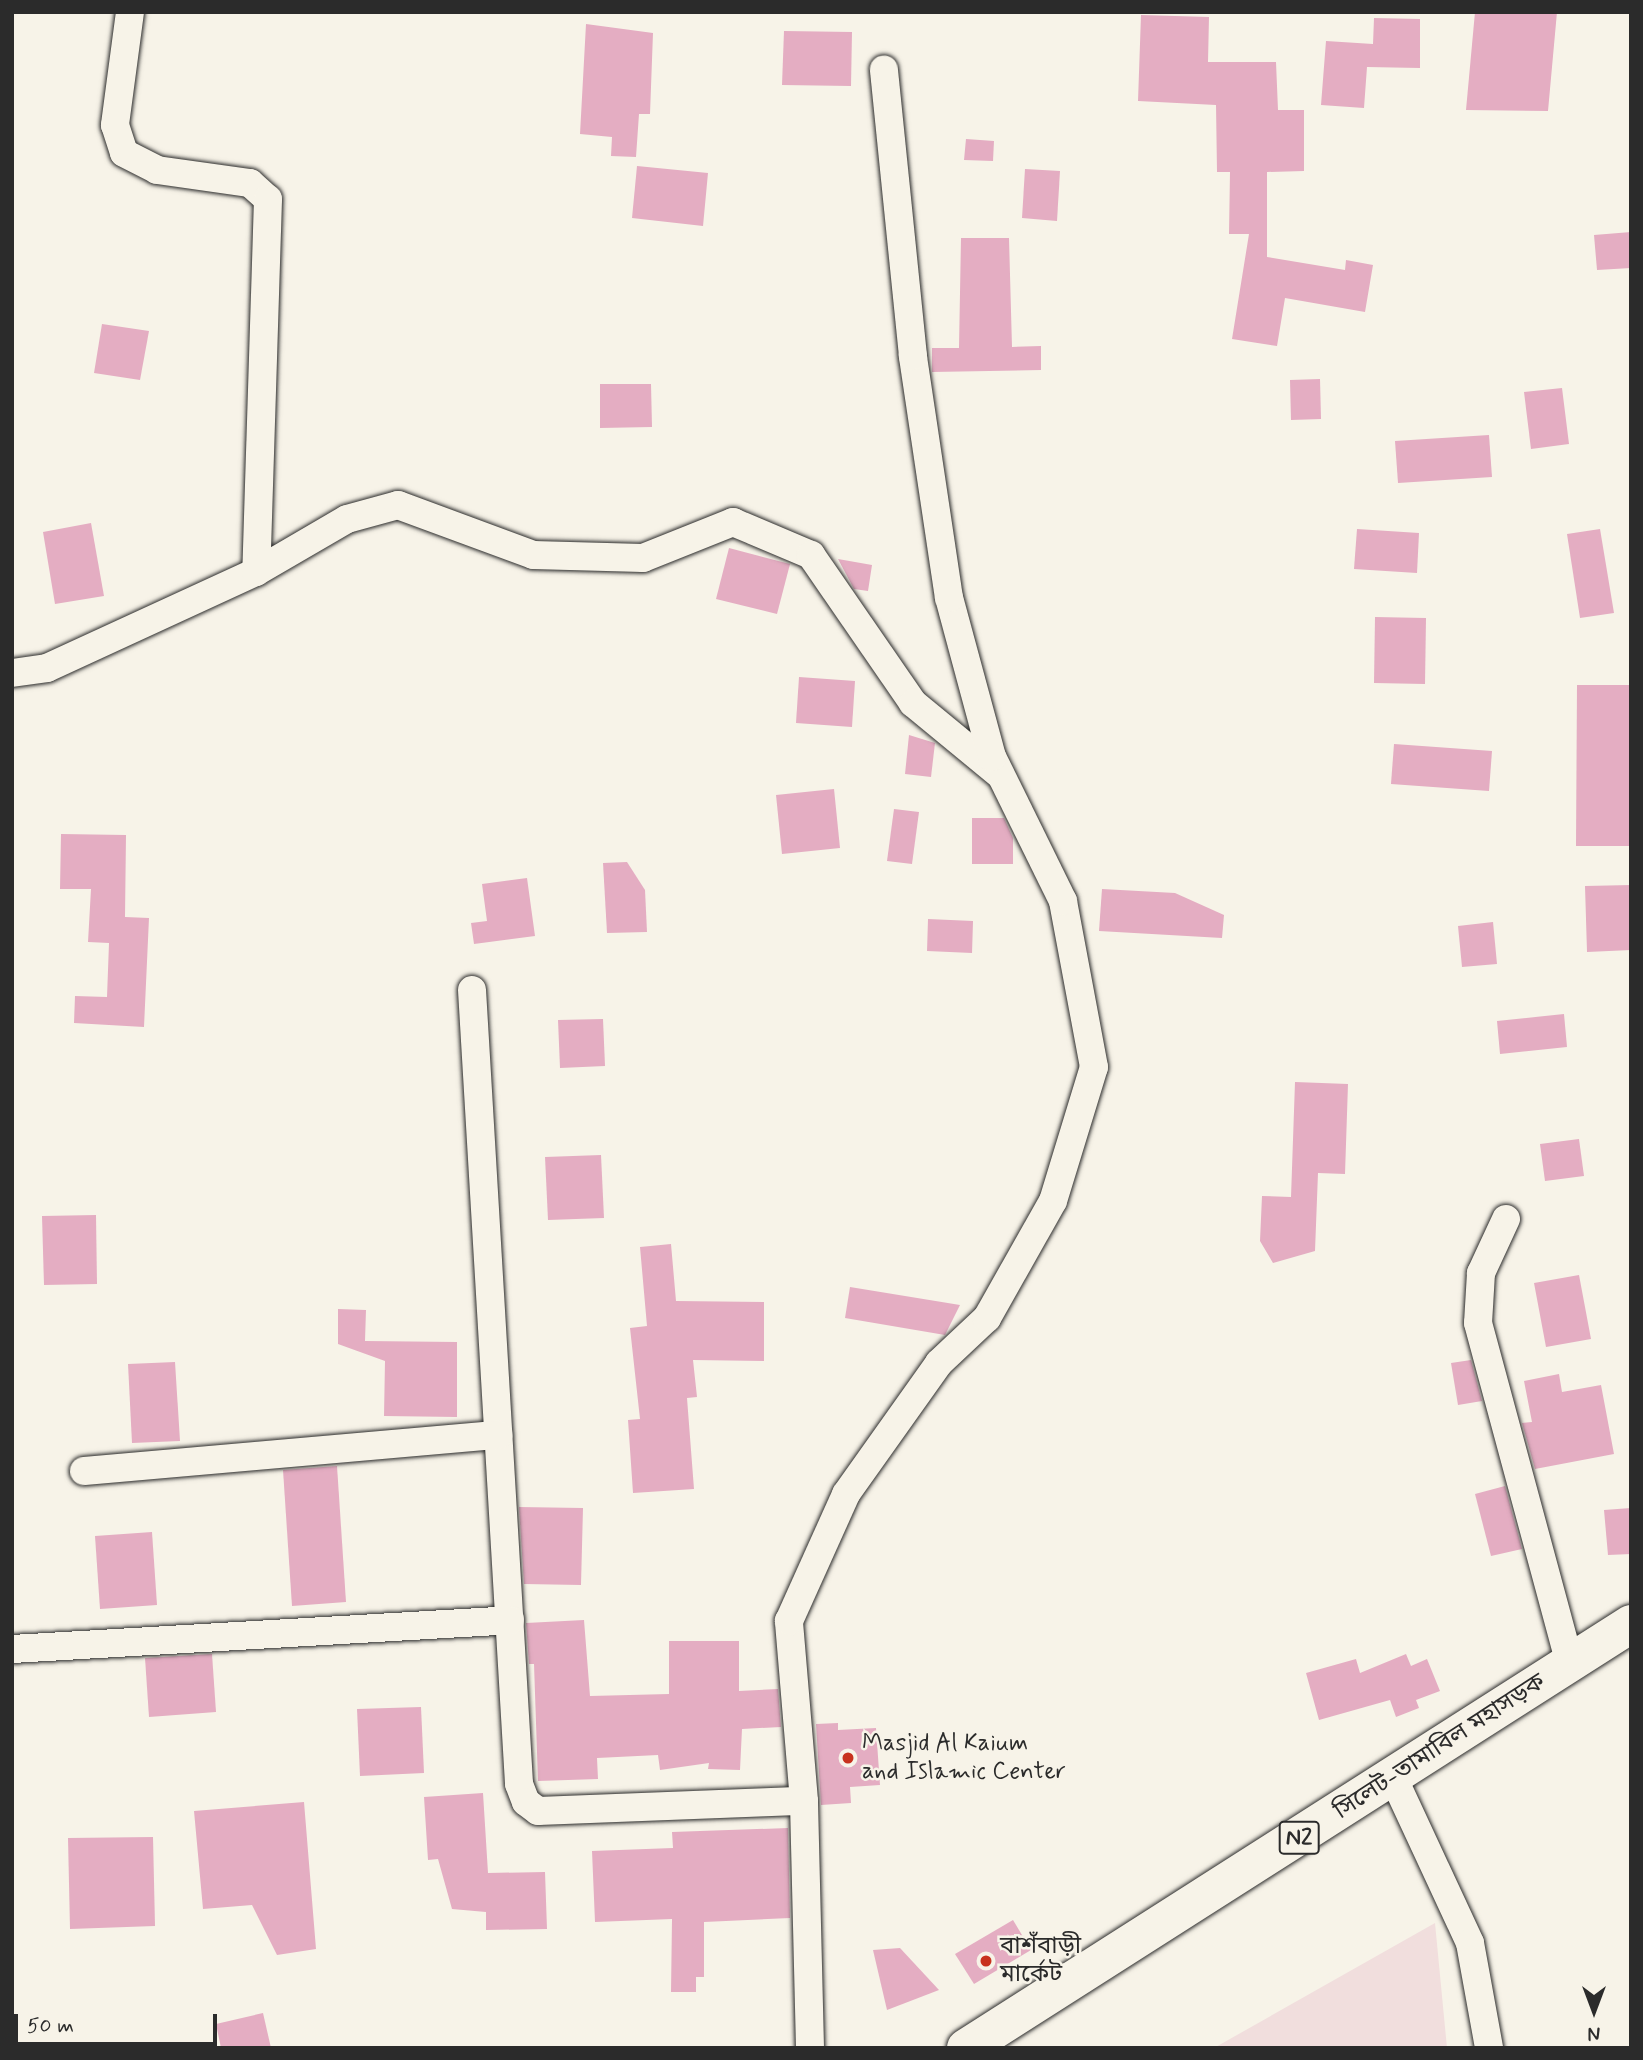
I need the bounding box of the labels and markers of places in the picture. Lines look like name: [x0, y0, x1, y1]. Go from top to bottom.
place label: Masjid Al Kaium and Islamic Center: [862, 1730, 1067, 1786]
marker: Masjid Al Kaium and Islamic Center: [840, 1750, 856, 1766]
place label: বাশঁবাড়ী মার্কেট: [1000, 1933, 1081, 1989]
marker: বাশঁবাড়ী মার্কেট: [978, 1953, 994, 1969]

